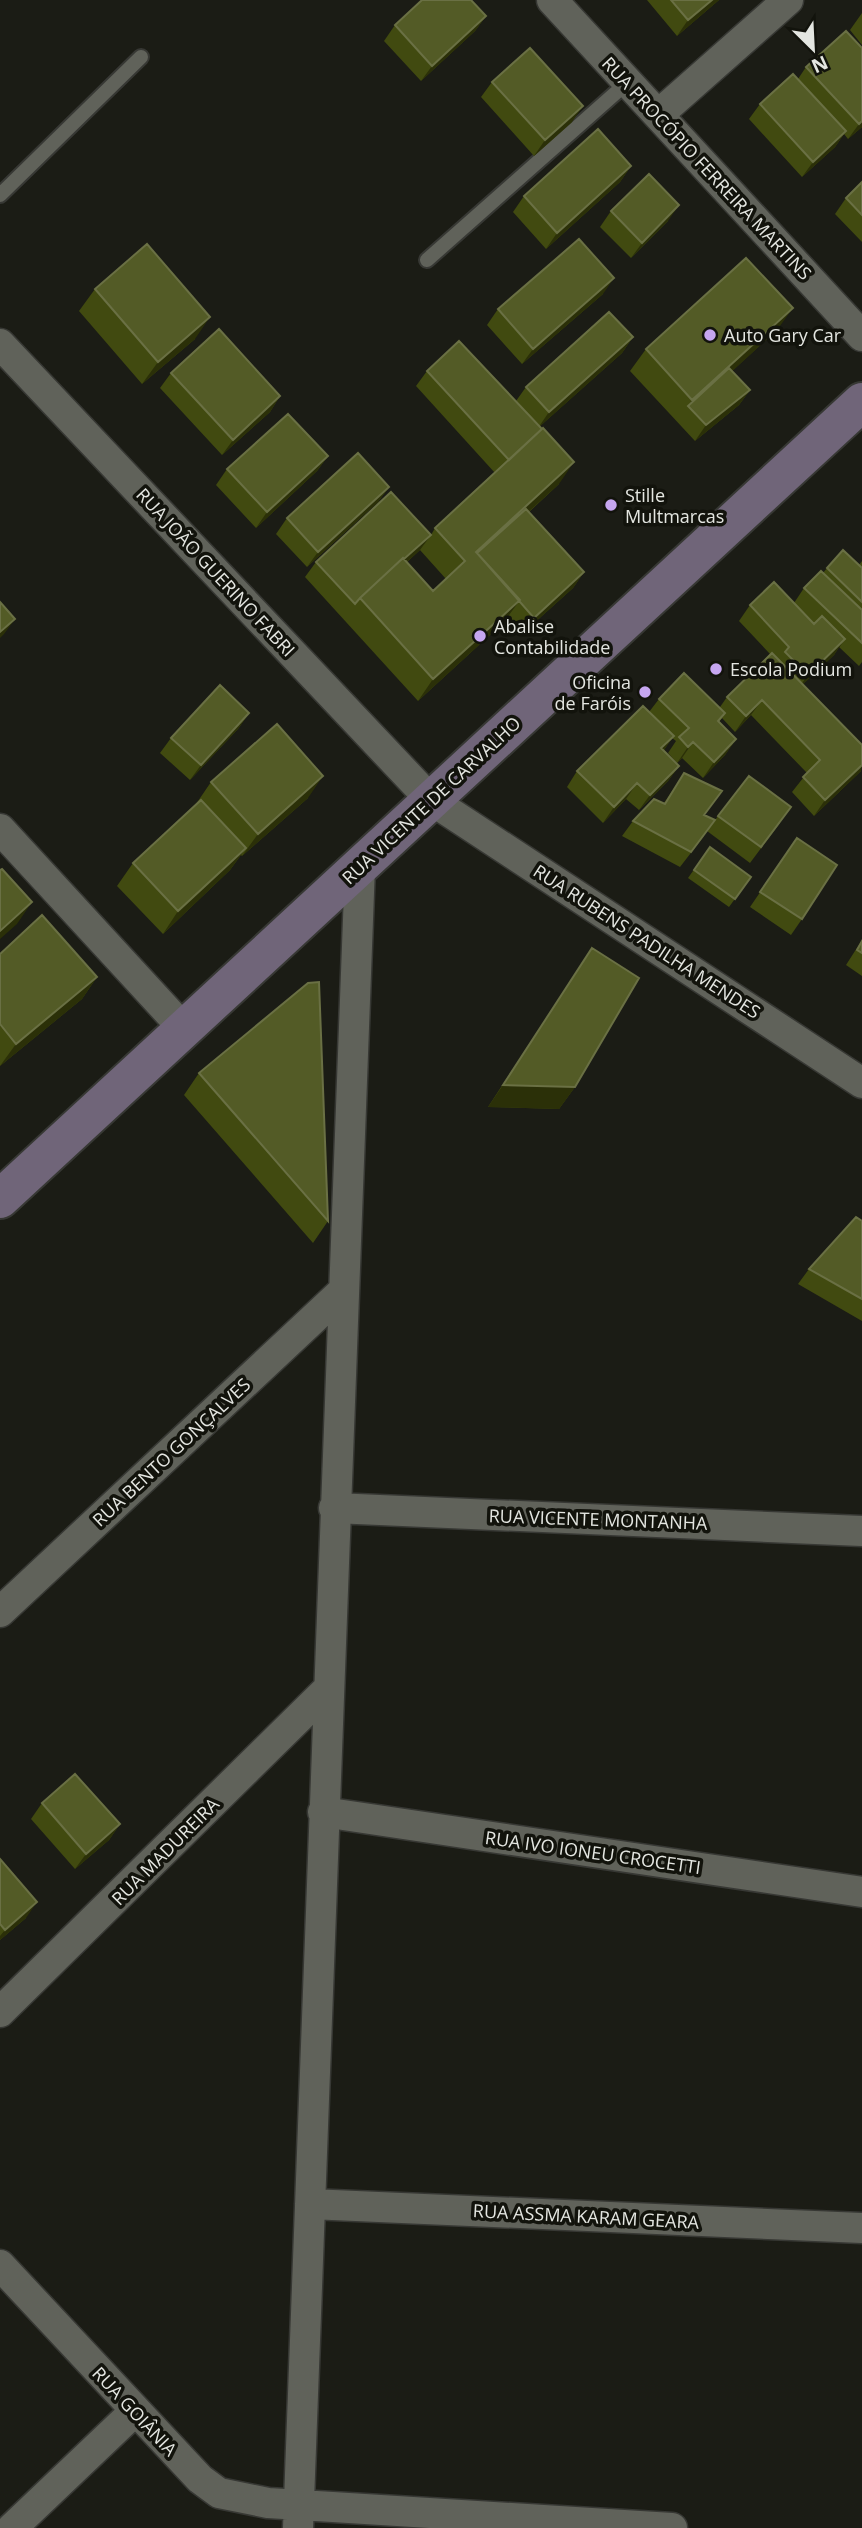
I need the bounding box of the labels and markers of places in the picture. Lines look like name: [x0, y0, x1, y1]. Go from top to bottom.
place label: Auto Gary Car: [724, 323, 842, 347]
marker: Auto Gary Car: [702, 327, 718, 343]
place label: Stille Multmarcas: [625, 483, 724, 528]
marker: Stille Multmarcas: [603, 497, 619, 513]
place label: Abalise Contabilidade: [494, 614, 610, 659]
marker: Abalise Contabilidade: [472, 628, 488, 644]
place label: Escola Podium: [730, 657, 852, 681]
marker: Escola Podium: [708, 661, 724, 677]
place label: Oficina de Faróis: [555, 670, 631, 715]
marker: Oficina de Faróis: [637, 684, 653, 700]

